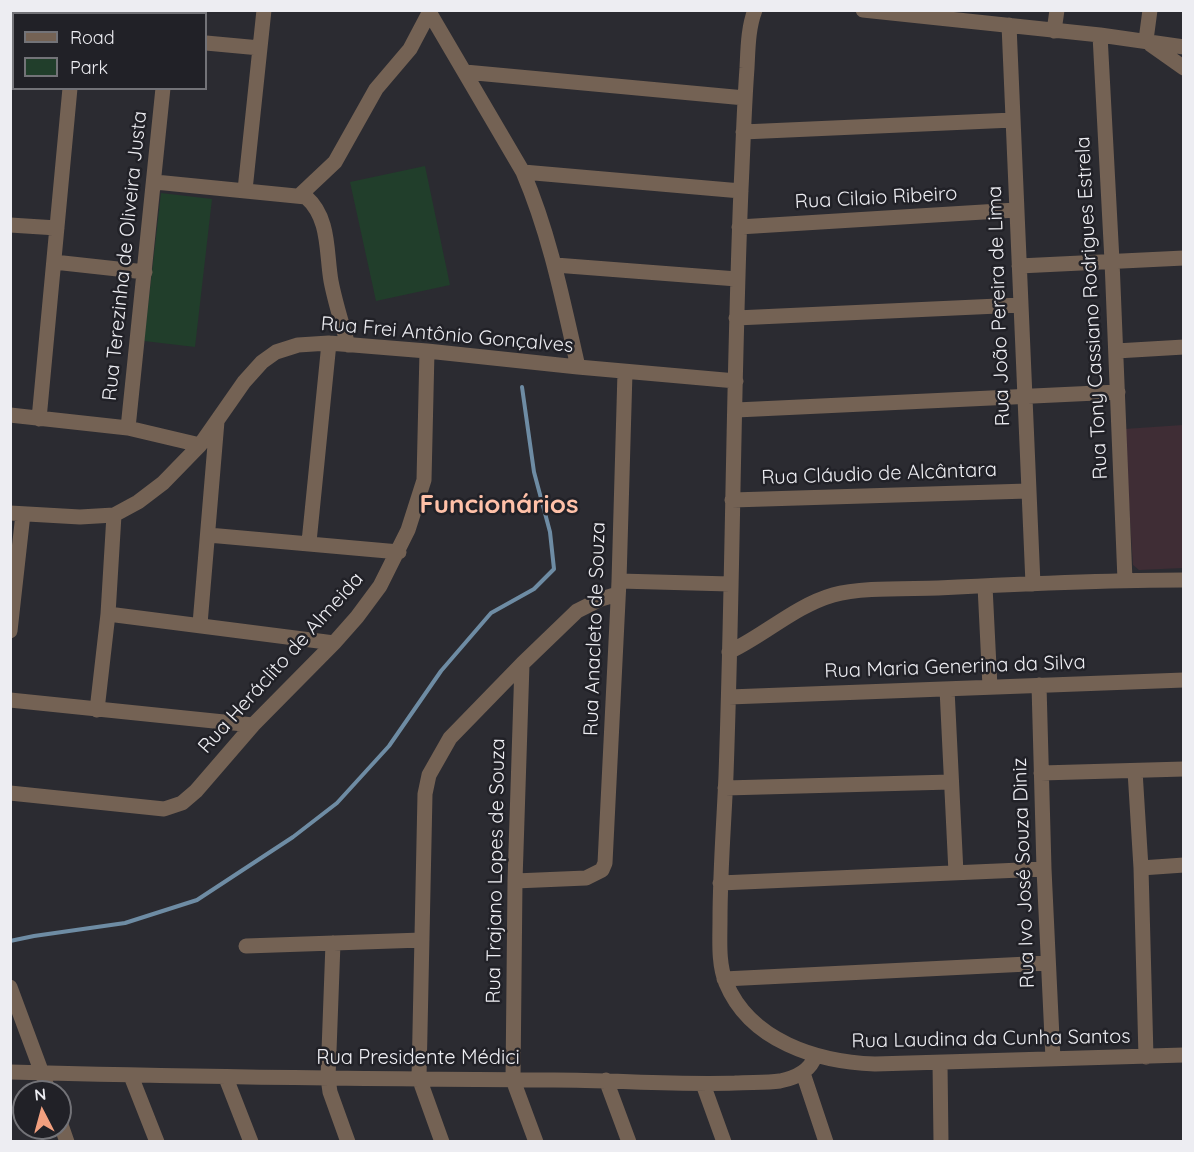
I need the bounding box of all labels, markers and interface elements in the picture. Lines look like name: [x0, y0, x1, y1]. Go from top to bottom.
legend: [12, 12, 207, 90]
text: Road: [70, 26, 115, 49]
text: Park: [70, 56, 108, 79]
street label: Rua Terezinha de Oliveira Justa: [98, 110, 152, 402]
street label: Rua Tony Cassiano Rodrigues Estrela: [1071, 136, 1113, 480]
street label: Rua Cilaio Ribeiro: [794, 182, 958, 214]
street label: Rua João Pereira de Lima: [983, 185, 1015, 427]
street label: Rua Frei Antônio Gonçalves: [320, 312, 574, 358]
street label: Rua Cláudio de Alcântara: [761, 458, 997, 490]
district label: Funcionários: [420, 489, 578, 521]
street label: Rua Anacleto de Souza: [579, 521, 611, 737]
street label: Rua Heráclito de Almeida: [193, 568, 369, 758]
street label: Rua Maria Generina da Silva: [824, 650, 1086, 684]
street label: Rua Trajano Lopes de Souza: [482, 738, 510, 1004]
street label: Rua Ivo José Souza Diniz: [1008, 757, 1040, 989]
street label: Rua Laudina da Cunha Santos: [851, 1025, 1131, 1053]
street label: Rua Presidente Médici: [316, 1046, 520, 1070]
north arrow: [12, 1080, 72, 1140]
text: N: [33, 1084, 47, 1105]

